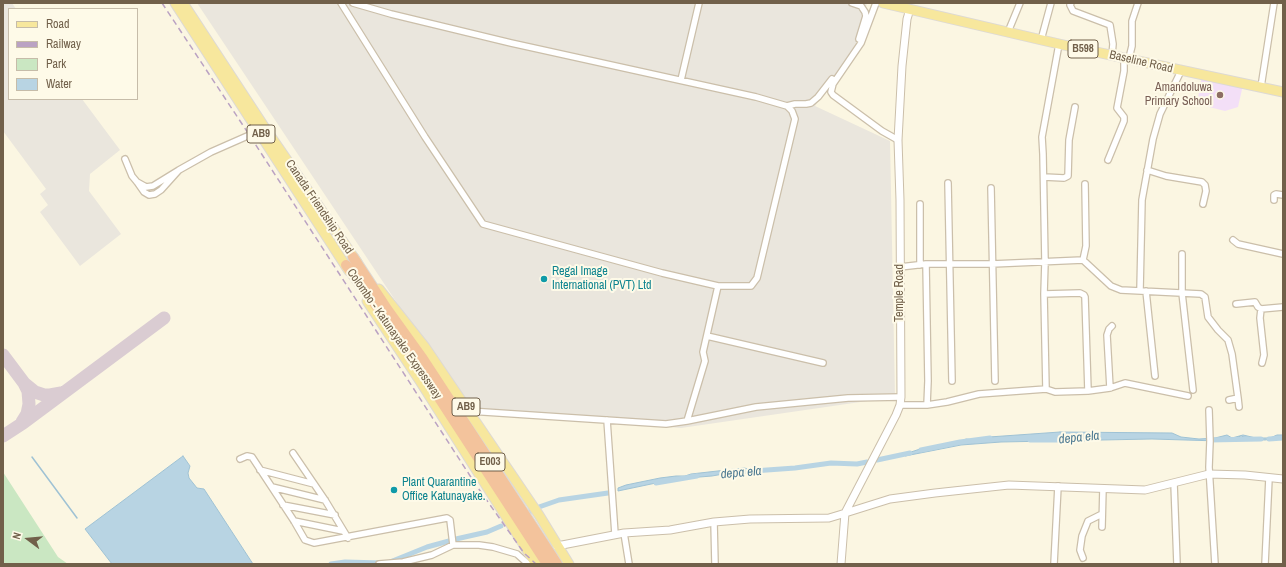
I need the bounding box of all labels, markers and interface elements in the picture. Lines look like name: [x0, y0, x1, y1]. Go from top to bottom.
legend: [8, 8, 138, 100]
text: Road: [46, 16, 70, 32]
text: Railway: [46, 36, 81, 52]
road number: B598: [1068, 40, 1098, 58]
street label: Baseline Road: [1108, 48, 1174, 76]
text: Park: [46, 56, 66, 72]
text: Water: [46, 76, 72, 92]
place label: Amandoluwa Primary School: [1145, 81, 1212, 109]
marker: Amandoluwa Primary School: [1215, 90, 1225, 100]
road number: AB9: [247, 125, 275, 143]
street label: Canada Friendship Road: [282, 157, 356, 257]
street label: Temple Road: [893, 264, 907, 322]
place label: Regal Image International (PVT) Ltd: [552, 265, 652, 293]
street label: Colombo - Katunayake Expressway: [343, 266, 445, 402]
marker: Regal Image International (PVT) Ltd: [539, 274, 549, 284]
road number: AB9: [452, 398, 480, 416]
water label: depa ela: [1058, 428, 1100, 448]
road number: E003: [475, 453, 505, 471]
water label: depa ela: [720, 463, 762, 483]
place label: Plant Quarantine Office Katunayake.: [402, 476, 486, 504]
marker: Plant Quarantine Office Katunayake.: [389, 485, 399, 495]
north arrow: [8, 519, 48, 559]
text: N: [9, 531, 24, 541]

